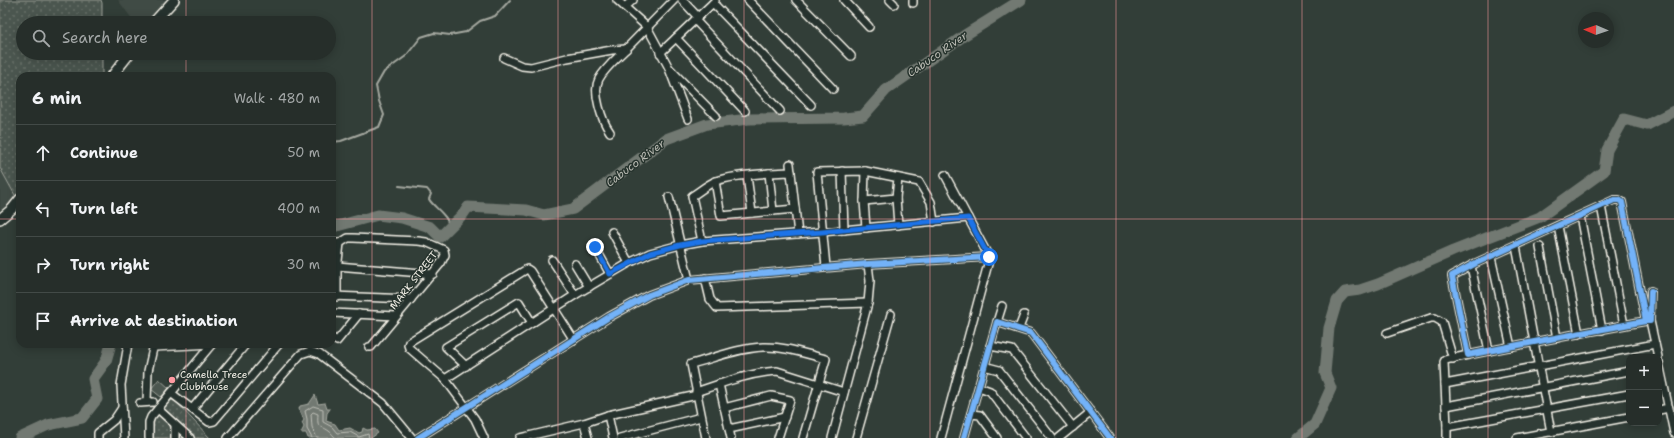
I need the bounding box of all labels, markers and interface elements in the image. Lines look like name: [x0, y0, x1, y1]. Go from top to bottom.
north arrow: [1578, 12, 1614, 48]
search box: [16, 16, 336, 60]
icon: search: [30, 27, 52, 49]
text: Search here: [62, 28, 148, 48]
water label: Cabuco River: [904, 28, 971, 81]
text: 6 min: [32, 87, 82, 109]
text: Walk · 480 m: [234, 90, 320, 107]
water label: Cabuco River: [603, 136, 668, 190]
icon: ahead: [32, 142, 54, 164]
text: Continue: [70, 143, 138, 163]
text: 50 m: [287, 144, 320, 161]
icon: left: [32, 198, 54, 220]
text: Turn left: [70, 199, 138, 219]
text: 400 m: [277, 200, 320, 217]
route end: [586, 238, 604, 256]
route start: [980, 248, 998, 266]
street label: MARK STREET: [387, 249, 440, 312]
icon: right: [32, 254, 54, 276]
text: Turn right: [70, 255, 150, 275]
text: 30 m: [286, 256, 320, 273]
icon: arrive: [32, 310, 54, 332]
text: Arrive at destination: [70, 311, 238, 331]
map controls: [1626, 354, 1662, 426]
button: +: [1626, 354, 1662, 390]
place label: Camella Trece Clubhouse: [180, 368, 248, 393]
marker: Camella Trece Clubhouse: [167, 375, 177, 385]
button: −: [1626, 390, 1662, 426]

